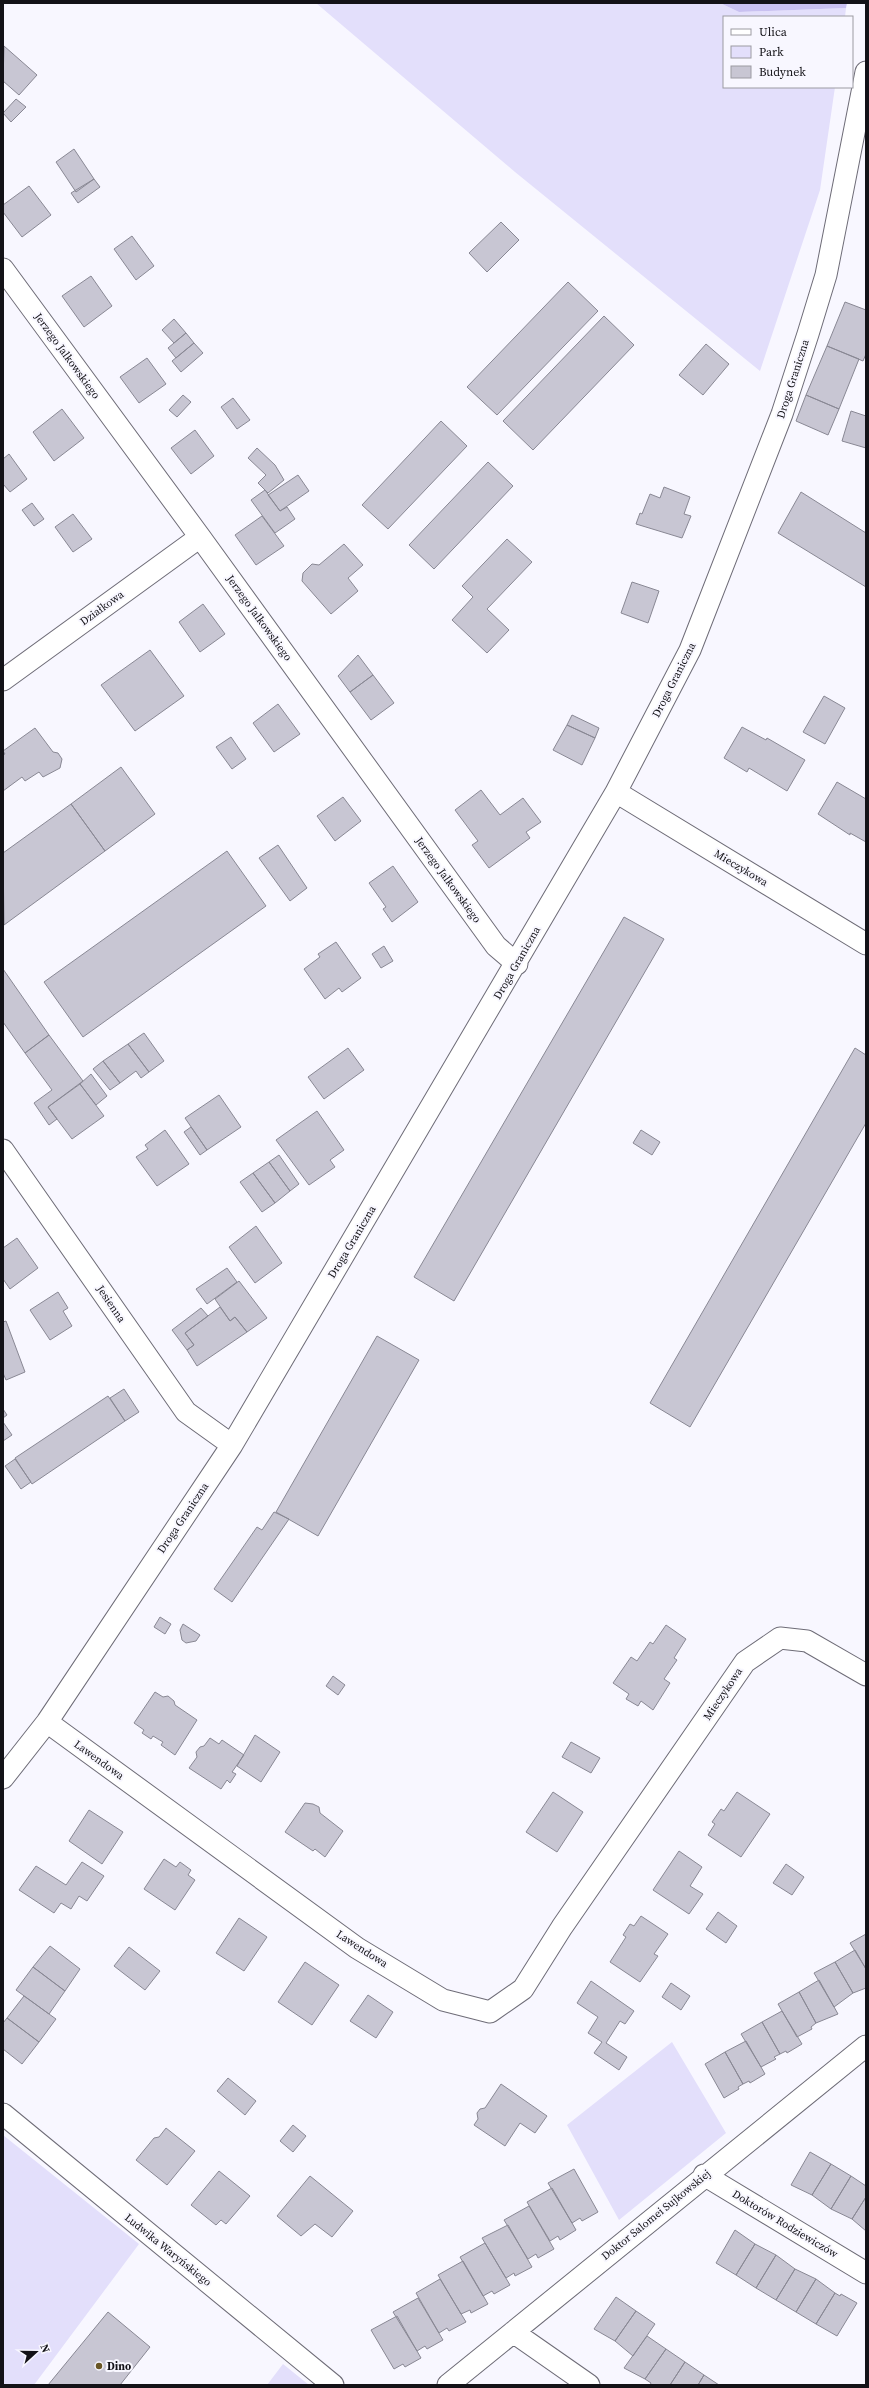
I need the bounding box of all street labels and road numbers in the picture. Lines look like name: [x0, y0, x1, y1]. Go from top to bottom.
street label: Jerzego Jalkowskiego: [30, 309, 103, 402]
street label: Droga Graniczna: [773, 337, 813, 420]
street label: Jerzego Jalkowskiego: [222, 571, 295, 664]
street label: Działkowa: [77, 587, 127, 629]
street label: Droga Graniczna: [649, 640, 700, 720]
street label: Jerzego Jalkowskiego: [411, 833, 484, 926]
street label: Mieczykowa: [711, 846, 771, 890]
street label: Droga Graniczna: [490, 923, 544, 1002]
street label: Droga Graniczna: [324, 1203, 380, 1281]
street label: Jesienna: [92, 1282, 129, 1326]
street label: Droga Graniczna: [154, 1479, 212, 1556]
street label: Mieczykowa: [700, 1664, 746, 1723]
street label: Lawendowa: [71, 1737, 127, 1783]
street label: Lawendowa: [333, 1927, 391, 1971]
street label: Doktor Salomei Sujkowskiej: [598, 2166, 714, 2264]
street label: Doktorów Rodziewiczów: [729, 2187, 841, 2262]
street label: Ludwika Waryńskiego: [121, 2210, 215, 2290]

